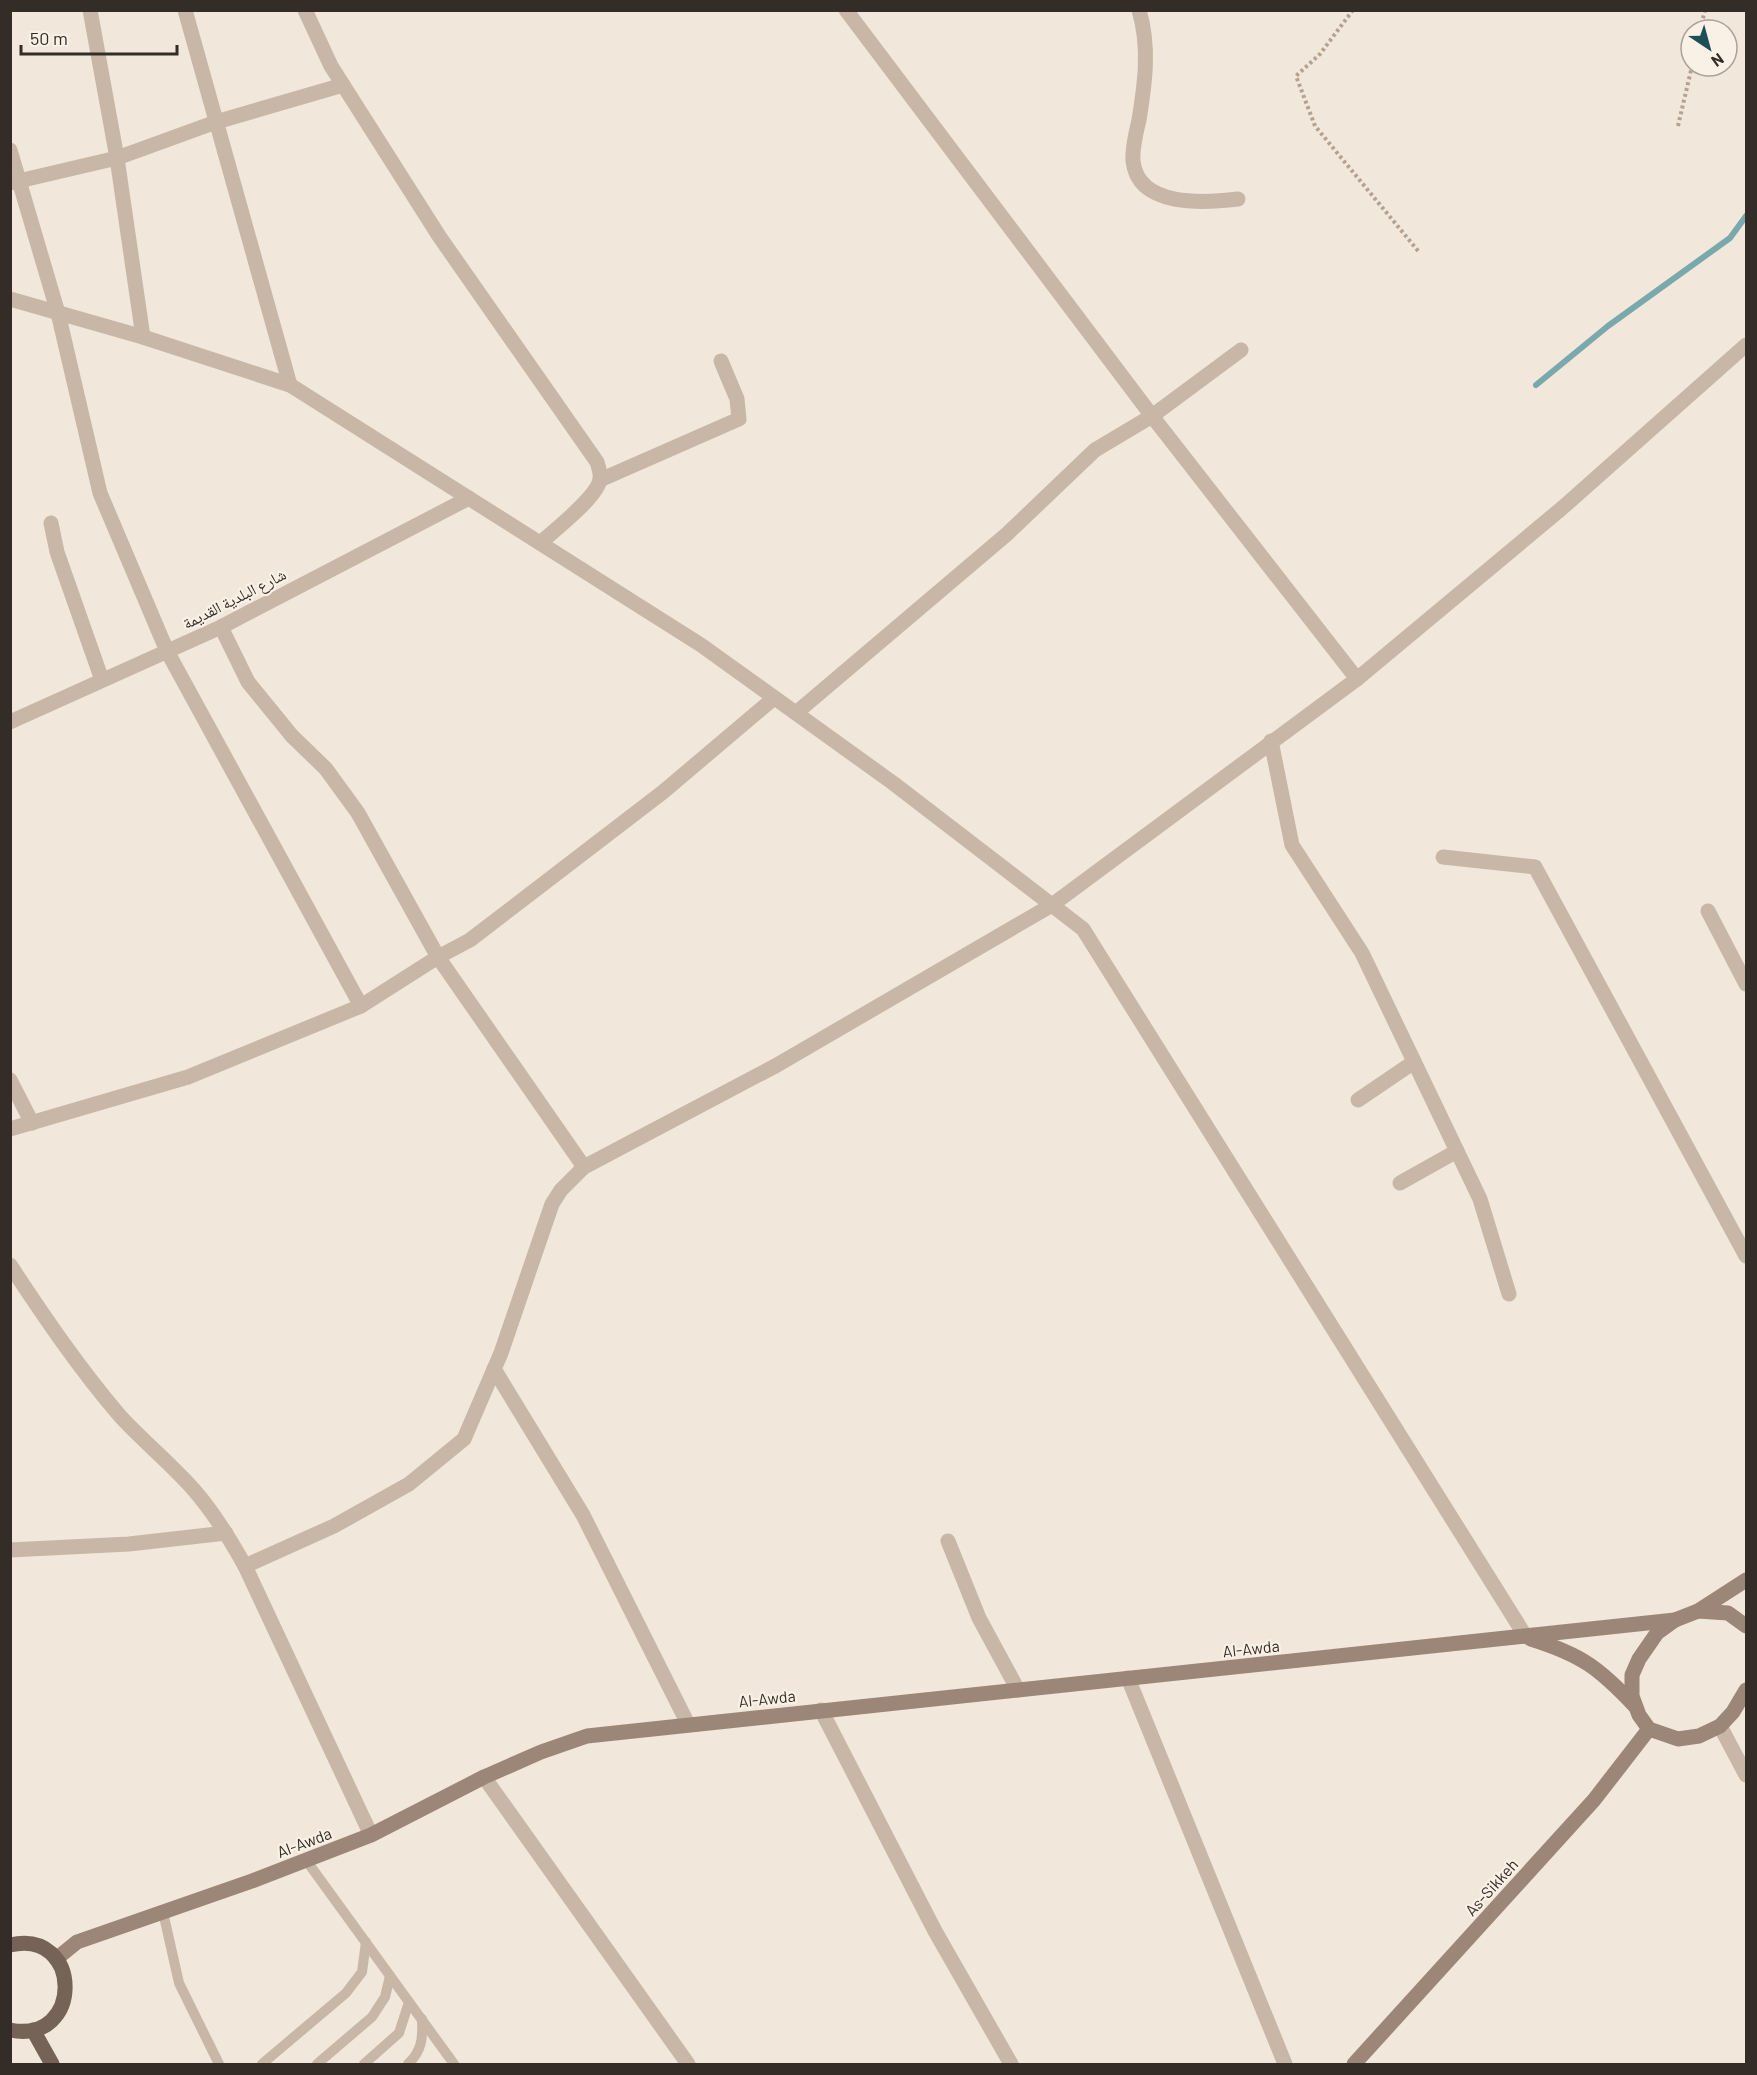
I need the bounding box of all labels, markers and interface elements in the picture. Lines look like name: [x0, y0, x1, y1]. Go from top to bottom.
scale bar: [21, 18, 177, 56]
north arrow: [1679, 18, 1739, 78]
text: 50 m: [30, 27, 68, 49]
text: N: [1708, 50, 1728, 71]
street label: شارع البلدية القديمة: [179, 564, 290, 634]
street label: Al-Awda: [1222, 1636, 1280, 1660]
street label: Al-Awda: [738, 1686, 796, 1710]
street label: Al-Awda: [274, 1823, 334, 1861]
street label: As-Sikkeh: [1461, 1855, 1521, 1919]

